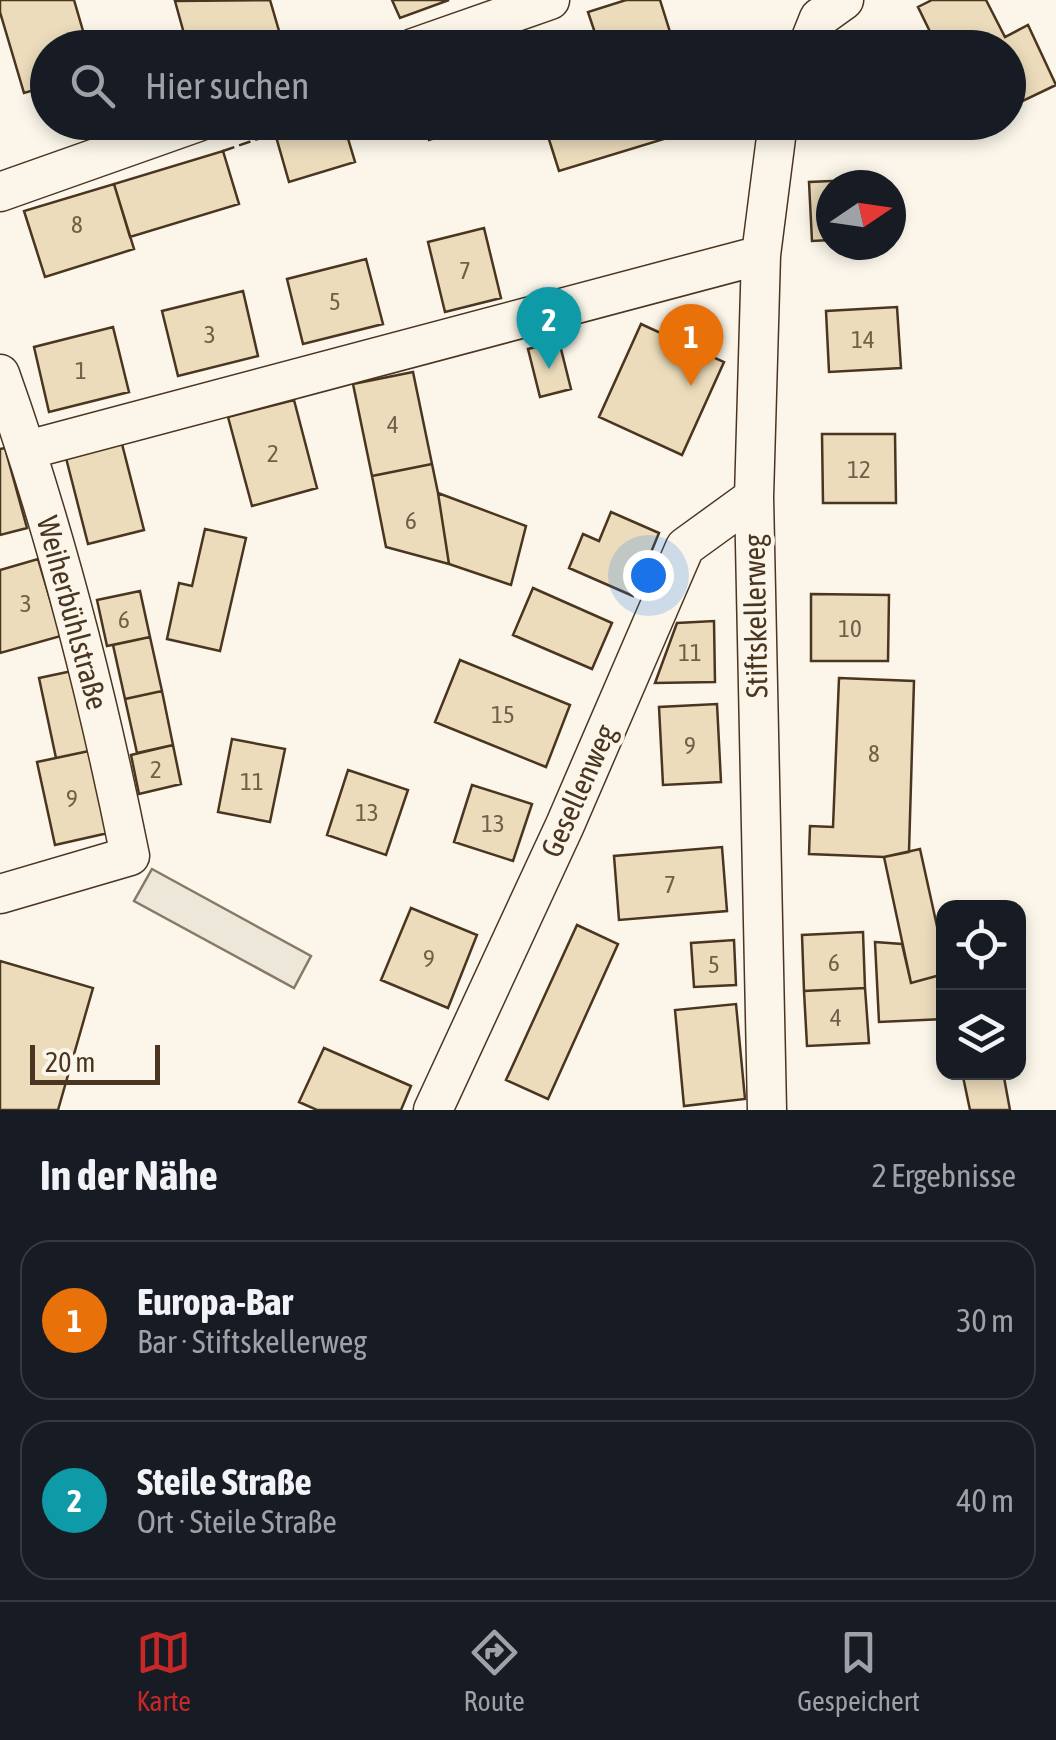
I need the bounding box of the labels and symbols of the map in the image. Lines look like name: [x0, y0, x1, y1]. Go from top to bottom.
north arrow: [816, 170, 906, 260]
house number: 8: [71, 210, 83, 238]
house number: 7: [459, 256, 471, 284]
pin: 2: [516, 286, 582, 369]
house number: 5: [329, 287, 341, 315]
pin: 1: [658, 304, 724, 386]
house number: 3: [204, 320, 216, 348]
house number: 14: [851, 325, 875, 353]
house number: 1: [75, 356, 87, 384]
house number: 4: [387, 410, 399, 438]
house number: 2: [267, 439, 279, 467]
house number: 12: [847, 455, 871, 483]
house number: 6: [405, 506, 417, 534]
street label: Weiherbühlstraße: [31, 512, 115, 713]
street label: Stiftskellerweg: [737, 534, 773, 698]
your location: [623, 550, 674, 601]
house number: 3: [20, 589, 32, 617]
house number: 6: [118, 605, 130, 633]
house number: 10: [838, 614, 862, 642]
house number: 11: [678, 638, 702, 666]
house number: 15: [491, 700, 515, 728]
street label: Gesellenweg: [534, 719, 622, 862]
house number: 9: [684, 731, 696, 759]
house number: 8: [868, 739, 880, 767]
house number: 2: [150, 755, 162, 783]
house number: 11: [240, 767, 264, 795]
house number: 9: [66, 784, 78, 812]
house number: 13: [355, 798, 379, 826]
house number: 13: [481, 809, 505, 837]
house number: 7: [664, 870, 676, 898]
house number: 9: [423, 944, 435, 972]
house number: 6: [828, 948, 840, 976]
house number: 5: [708, 950, 720, 978]
house number: 4: [830, 1003, 842, 1031]
scale bar: [30, 1040, 160, 1084]

